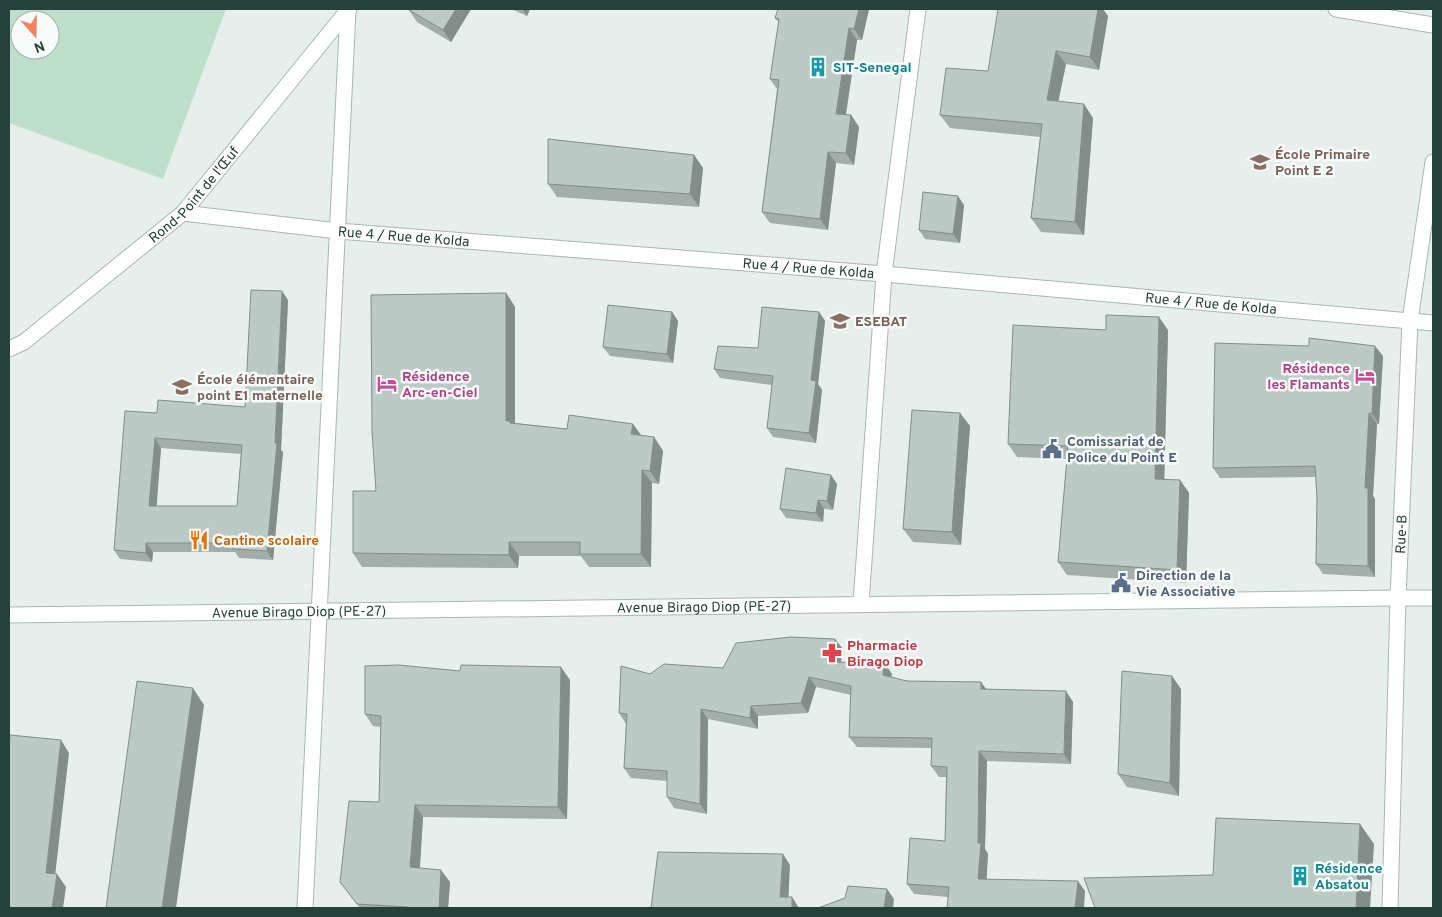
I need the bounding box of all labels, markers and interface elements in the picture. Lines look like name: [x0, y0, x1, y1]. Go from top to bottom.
north arrow: [10, 10, 60, 60]
text: N: [31, 36, 47, 56]
building icon: SIT-Senegal: [807, 56, 829, 78]
place label: SIT-Senegal: [833, 60, 912, 77]
street label: Rond-Point de l'Œuf: [146, 144, 244, 247]
place label: École Primaire Point E 2: [1275, 146, 1370, 180]
school or university icon: École Primaire Point E 2: [1249, 151, 1271, 173]
street label: Rue 4 / Rue de Kolda: [337, 224, 470, 251]
street label: Rue 4 / Rue de Kolda: [742, 256, 875, 283]
street label: Rue 4 / Rue de Kolda: [1144, 290, 1277, 319]
school or university icon: ESEBAT: [829, 310, 851, 332]
place label: ESEBAT: [855, 314, 907, 331]
place label: Résidence les Flamants: [1267, 361, 1350, 394]
hotel icon: Résidence les Flamants: [1354, 365, 1376, 387]
place label: Résidence Arc-en-Ciel: [402, 369, 478, 402]
place label: École élémentaire point E1 maternelle: [197, 371, 323, 405]
hotel icon: Résidence Arc-en-Ciel: [376, 373, 398, 395]
school or university icon: École élémentaire point E1 maternelle: [171, 376, 193, 398]
place label: Comissariat de Police du Point E: [1067, 434, 1177, 467]
public building icon: Comissariat de Police du Point E: [1041, 438, 1063, 460]
street label: Rue-B: [1393, 514, 1412, 554]
restaurant icon: Cantine scolaire: [188, 529, 210, 551]
place label: Cantine scolaire: [214, 533, 319, 550]
place label: Direction de la Vie Associative: [1136, 568, 1236, 601]
public building icon: Direction de la Vie Associative: [1110, 572, 1132, 594]
street label: Avenue Birago Diop (PE-27): [617, 598, 791, 618]
street label: Avenue Birago Diop (PE-27): [212, 603, 386, 623]
place label: Pharmacie Birago Diop: [847, 638, 923, 671]
pharmacy icon: Pharmacie Birago Diop: [821, 642, 843, 664]
place label: Résidence Absatou: [1315, 861, 1383, 894]
building icon: Résidence Absatou: [1289, 865, 1311, 887]

